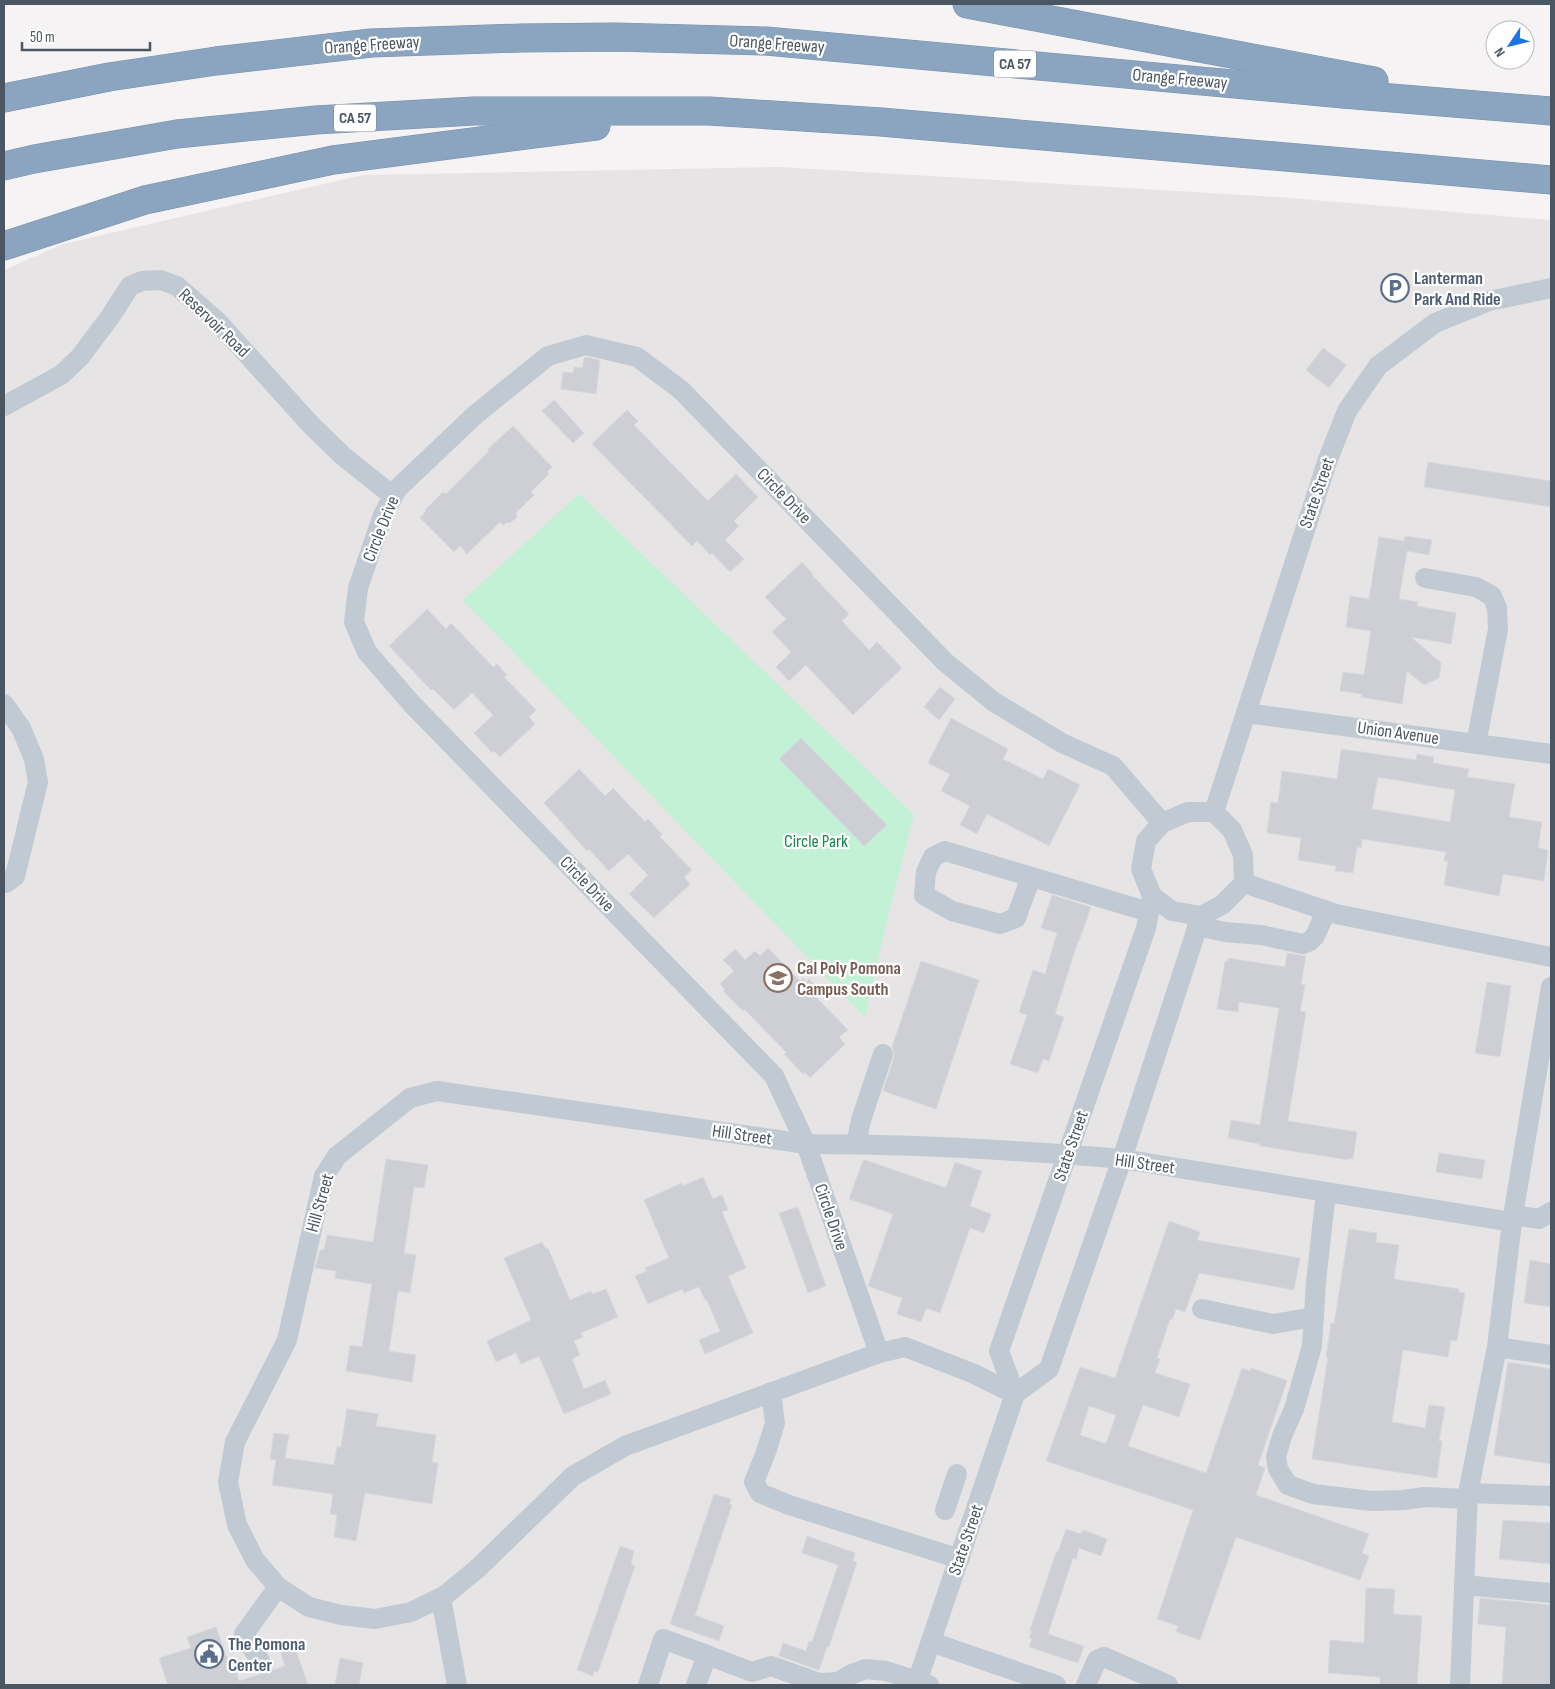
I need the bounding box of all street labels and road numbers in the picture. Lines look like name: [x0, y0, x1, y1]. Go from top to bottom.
street label: Orange Freeway: [729, 30, 825, 58]
street label: Orange Freeway: [324, 31, 420, 59]
road number: CA 57: [994, 51, 1036, 78]
street label: Orange Freeway: [1132, 64, 1228, 94]
road number: CA 57: [334, 105, 376, 132]
street label: Reservoir Road: [174, 284, 254, 362]
street label: State Street: [1295, 454, 1339, 531]
street label: Circle Drive: [752, 464, 816, 528]
street label: Circle Drive: [358, 493, 404, 565]
street label: Union Avenue: [1356, 717, 1440, 749]
street label: Circle Drive: [555, 852, 619, 916]
street label: State Street: [1049, 1107, 1093, 1184]
street label: Hill Street: [711, 1120, 774, 1150]
street label: Hill Street: [1114, 1149, 1177, 1179]
street label: Hill Street: [302, 1171, 339, 1235]
street label: Circle Drive: [810, 1181, 852, 1253]
street label: State Street: [944, 1501, 988, 1578]

